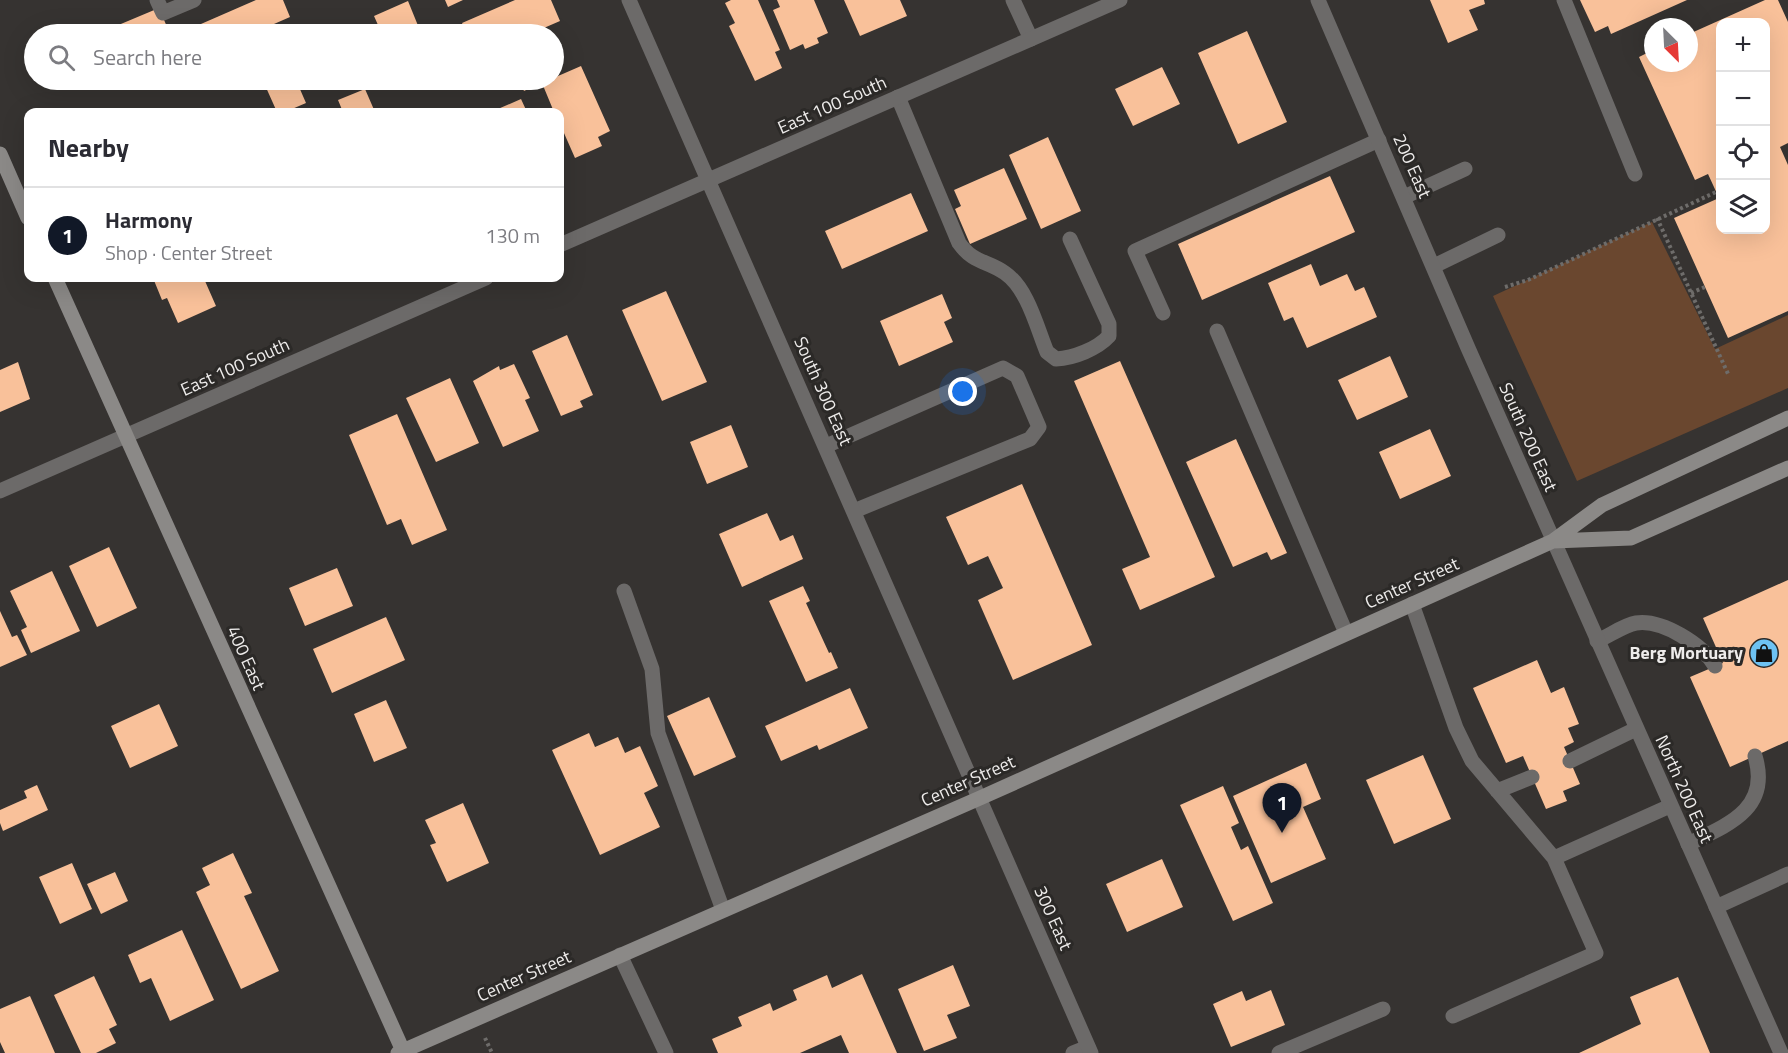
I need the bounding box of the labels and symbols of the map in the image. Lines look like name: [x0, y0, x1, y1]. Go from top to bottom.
north arrow: [1644, 18, 1698, 72]
street label: East 100 South: [773, 68, 891, 141]
street label: 200 East: [1386, 129, 1439, 203]
street label: East 100 South: [176, 330, 294, 403]
street label: South 300 East: [787, 332, 860, 450]
your location: [948, 377, 977, 406]
street label: South 200 East: [1492, 378, 1565, 496]
street label: Center Street: [1360, 550, 1464, 615]
street label: 400 East: [220, 621, 273, 695]
shop icon: Berg Mortuary: [1748, 637, 1780, 669]
place label: Berg Mortuary: [1630, 639, 1743, 666]
street label: North 200 East: [1649, 730, 1721, 848]
street label: Center Street: [916, 748, 1020, 813]
pin: 1: [1262, 784, 1302, 833]
street label: 300 East: [1027, 881, 1080, 955]
street label: Center Street: [472, 943, 576, 1008]

